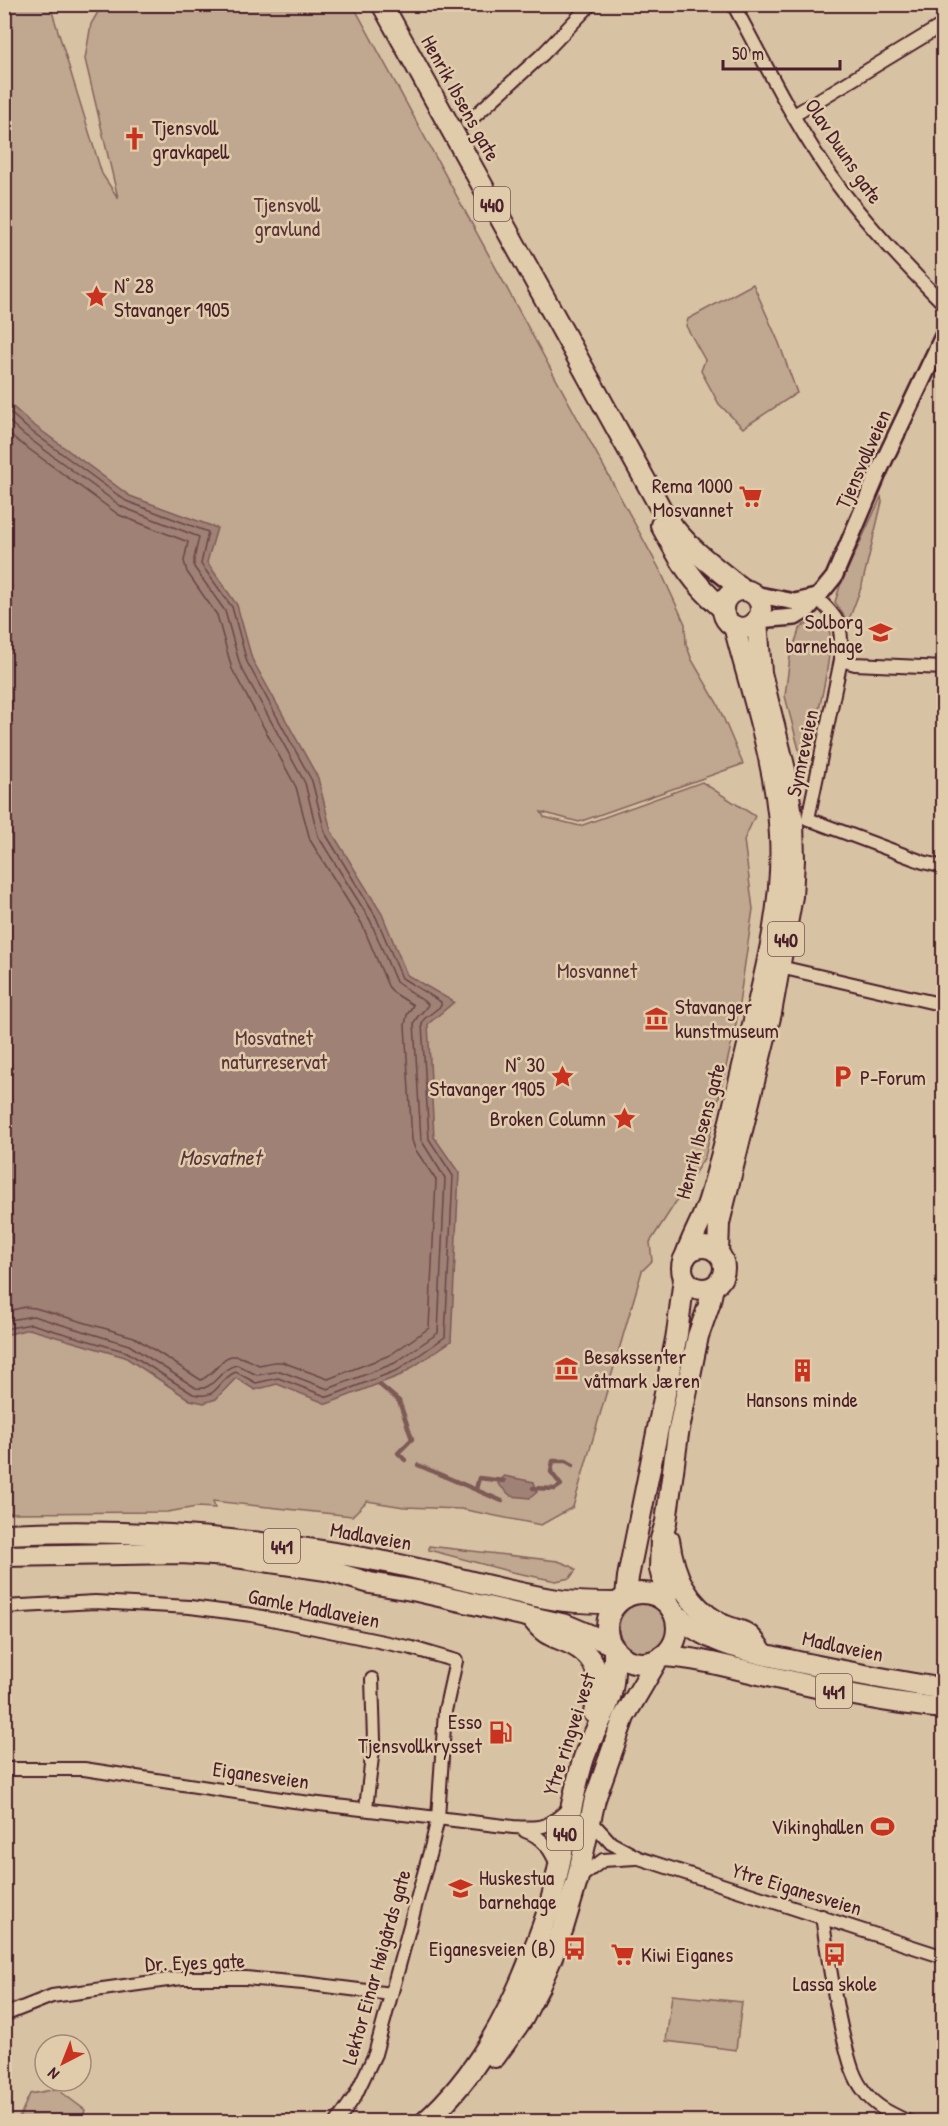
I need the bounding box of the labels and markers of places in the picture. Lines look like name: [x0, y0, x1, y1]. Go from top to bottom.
place label: Tjensvoll gravkapell: [152, 113, 230, 166]
church icon: Tjensvoll gravkapell: [121, 126, 147, 152]
place label: N° 28 Stavanger 1905: [114, 271, 230, 324]
place icon: N° 28 Stavanger 1905: [83, 284, 109, 310]
place label: Rema 1000 Mosvannet: [652, 471, 734, 524]
supermarket icon: Rema 1000 Mosvannet: [738, 484, 764, 510]
place label: Solborg barnehage: [785, 607, 863, 660]
school or university icon: Solborg barnehage: [868, 620, 894, 646]
place label: Stavanger kunstmuseum: [675, 992, 779, 1045]
museum icon: Stavanger kunstmuseum: [644, 1005, 670, 1031]
place label: N° 30 Stavanger 1905: [430, 1050, 545, 1103]
place icon: N° 30 Stavanger 1905: [550, 1063, 576, 1089]
place label: P-Forum: [860, 1063, 926, 1092]
parking icon: P-Forum: [829, 1064, 855, 1090]
place label: Broken Column: [490, 1104, 606, 1133]
place icon: Broken Column: [611, 1105, 637, 1131]
place label: Besøkssenter våtmark Jæren: [584, 1342, 700, 1395]
museum icon: Besøkssenter våtmark Jæren: [553, 1355, 579, 1381]
building icon: Hansons minde: [789, 1358, 815, 1384]
place label: Hansons minde: [746, 1385, 858, 1414]
place label: Esso Tjensvollkrysset: [358, 1707, 483, 1760]
fuel station icon: Esso Tjensvollkrysset: [487, 1720, 513, 1746]
place label: Vikinghallen: [771, 1812, 864, 1841]
sports icon: Vikinghallen: [869, 1813, 895, 1839]
place label: Huskestua barnehage: [479, 1863, 557, 1916]
school or university icon: Huskestua barnehage: [448, 1876, 474, 1902]
place label: Eiganesveien (B): [429, 1934, 556, 1963]
bus stop icon: Eiganesveien (B): [561, 1935, 587, 1961]
place label: Kiwi Eiganes: [641, 1940, 733, 1969]
supermarket icon: Kiwi Eiganes: [610, 1941, 636, 1967]
bus stop icon: Lassa skole: [822, 1942, 848, 1968]
place label: Lassa skole: [793, 1969, 877, 1998]

